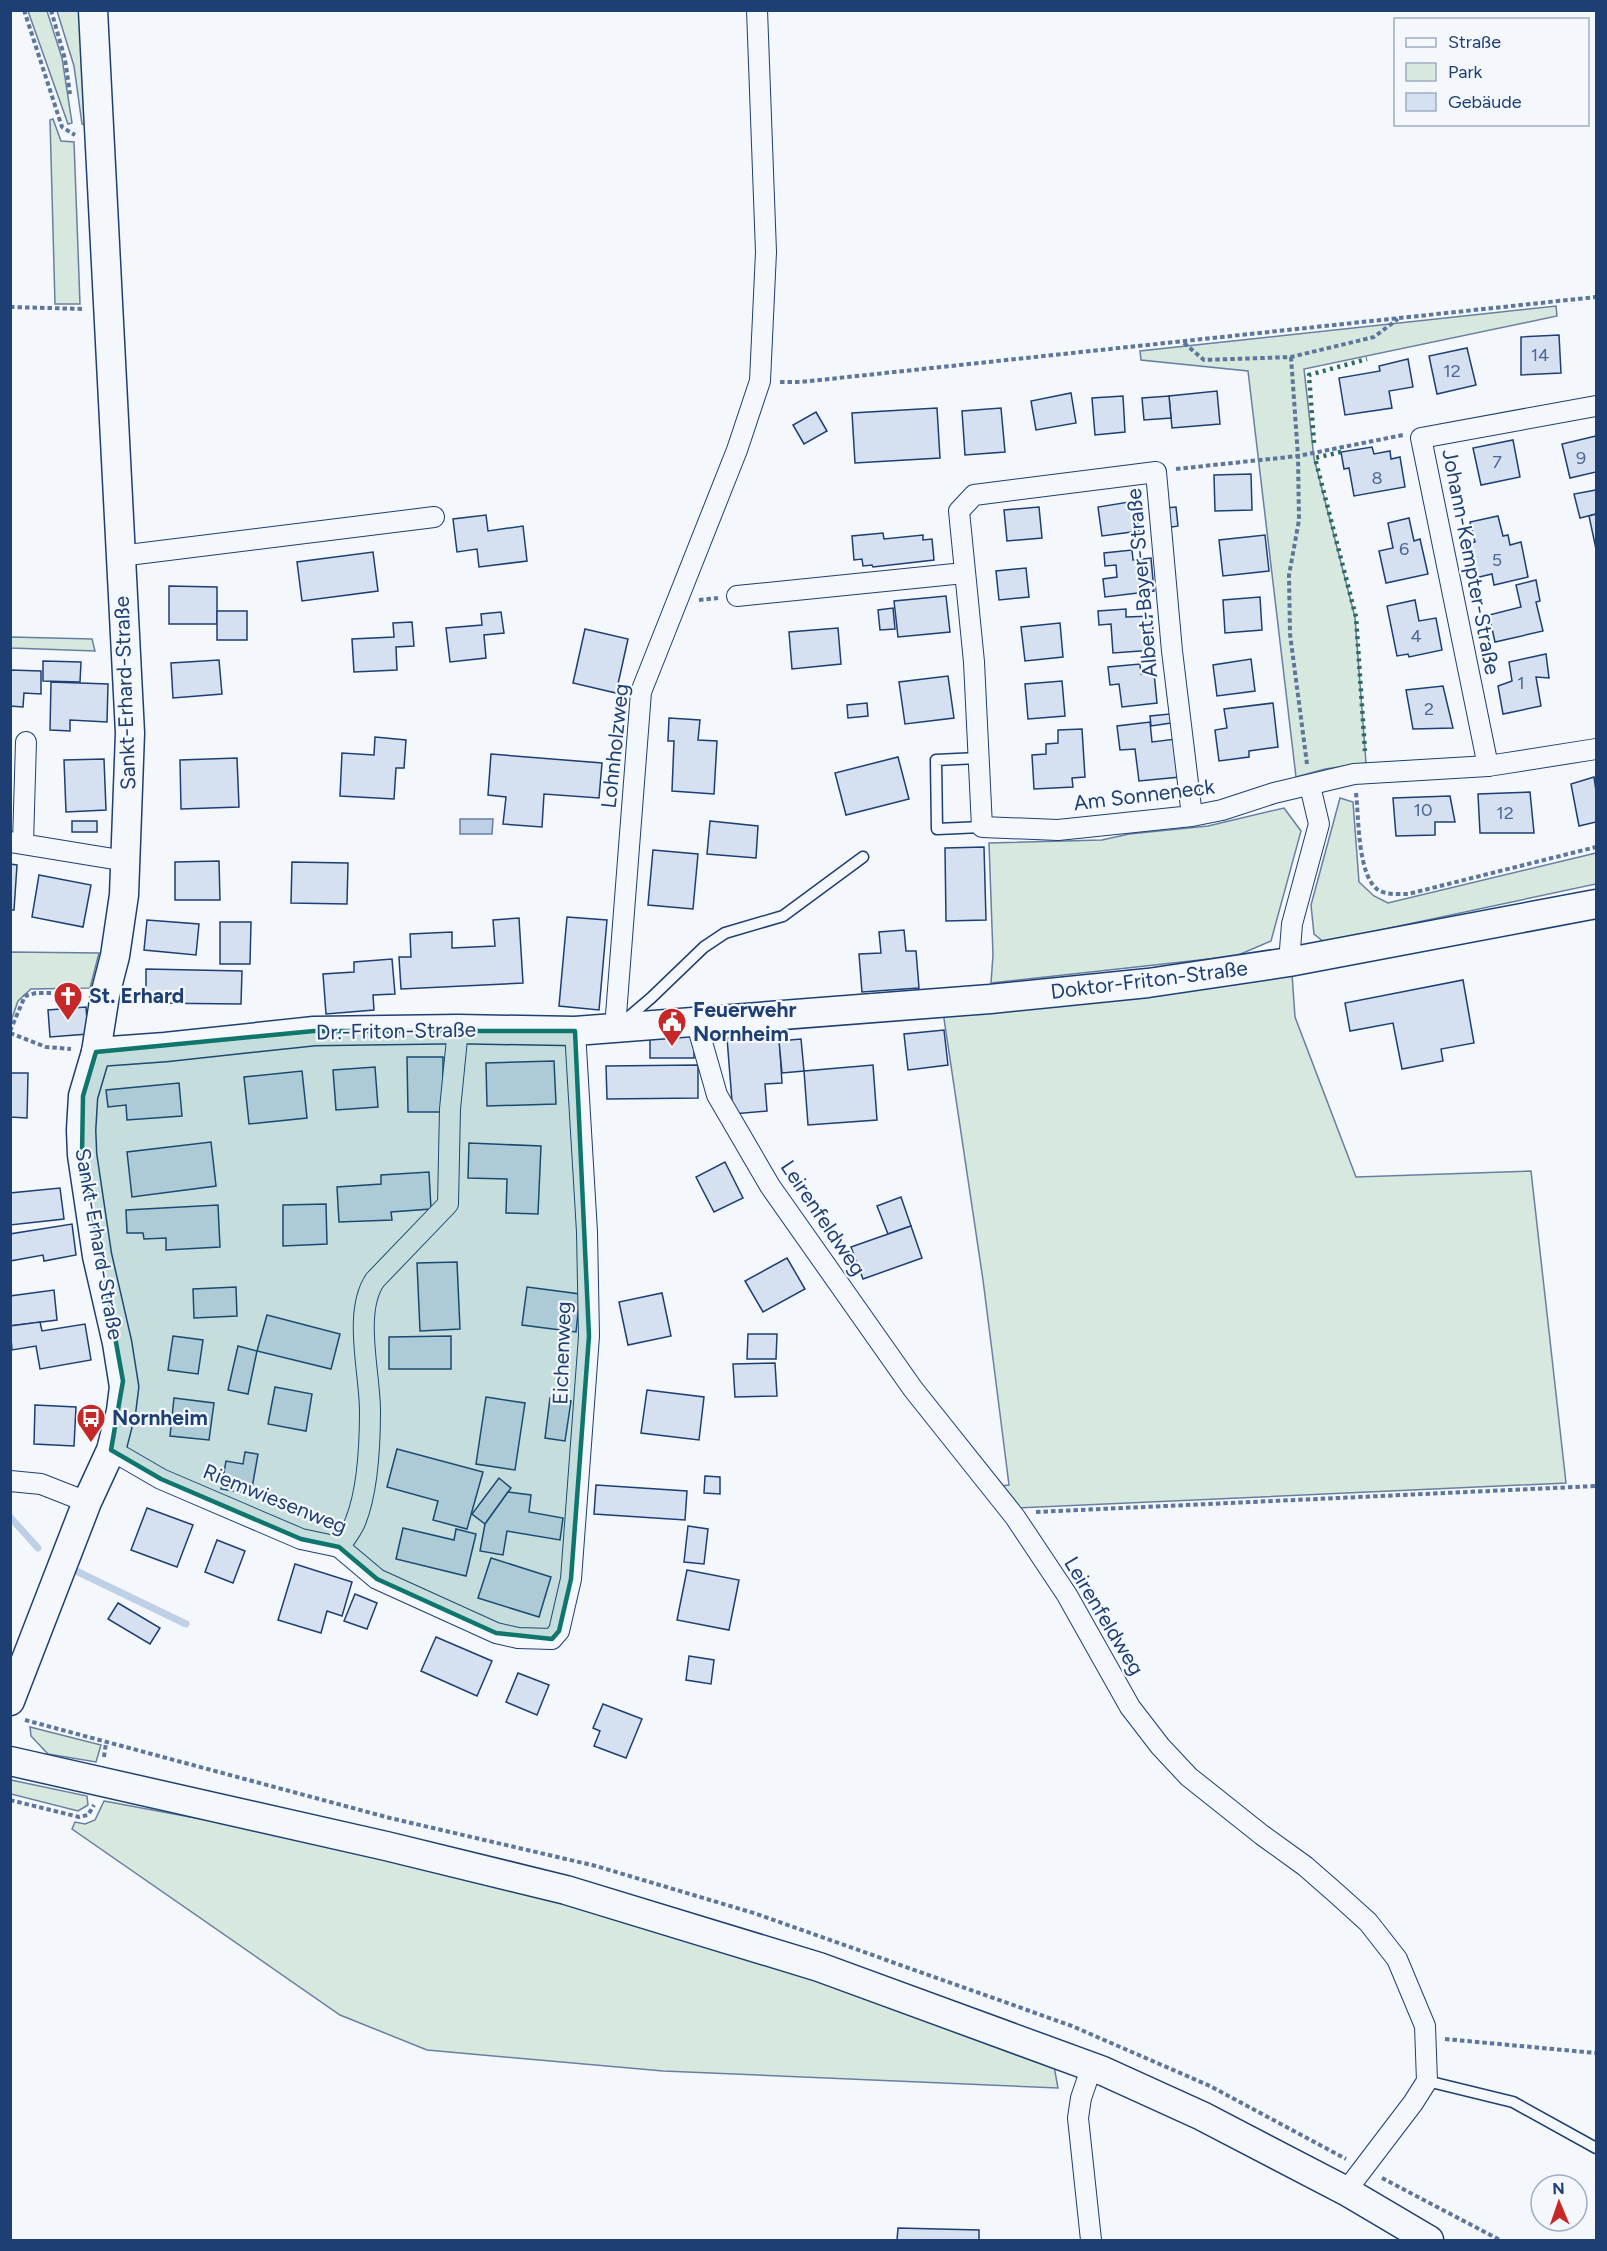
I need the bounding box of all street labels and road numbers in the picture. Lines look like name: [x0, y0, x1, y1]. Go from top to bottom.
street label: Johann-Kempter-Straße: [1437, 447, 1506, 677]
street label: Albert-Bayer-Straße: [1121, 487, 1162, 679]
street label: Sankt-Erhard-Straße: [109, 595, 140, 791]
street label: Lohnholzweg: [596, 682, 633, 810]
street label: Am Sonneneck: [1072, 773, 1217, 816]
street label: Doktor-Friton-Straße: [1049, 955, 1249, 1004]
street label: Dr.-Friton-Straße: [316, 1017, 476, 1044]
street label: Sankt-Erhard-Straße: [70, 1146, 129, 1342]
street label: Leirenfeldweg: [776, 1155, 871, 1280]
street label: Eichenweg: [547, 1301, 576, 1405]
street label: Riemwiesenweg: [200, 1458, 351, 1539]
street label: Leirenfeldweg: [1059, 1552, 1150, 1679]

